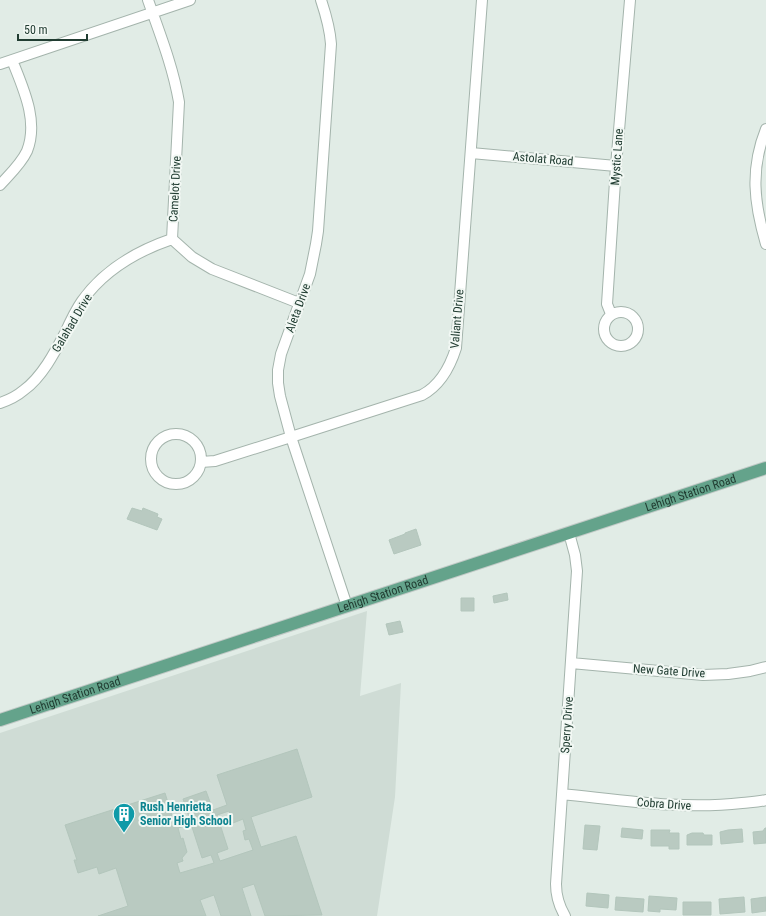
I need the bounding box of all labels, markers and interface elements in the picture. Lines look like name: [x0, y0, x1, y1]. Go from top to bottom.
scale bar: [18, 16, 87, 42]
text: 50 m: [24, 23, 48, 37]
street label: Mystic Lane: [608, 128, 626, 186]
street label: Astolat Road: [512, 149, 574, 169]
street label: Camelot Drive: [166, 155, 184, 222]
street label: Aleta Drive: [283, 281, 313, 334]
street label: Valiant Drive: [447, 288, 467, 349]
street label: Galahad Drive: [49, 291, 95, 355]
street label: Lehigh Station Road: [643, 471, 738, 514]
street label: Lehigh Station Road: [336, 573, 430, 616]
street label: New Gate Drive: [632, 661, 706, 681]
street label: Lehigh Station Road: [28, 674, 122, 717]
street label: Sperry Drive: [558, 696, 576, 754]
street label: Cobra Drive: [636, 795, 692, 813]
place label: Rush Henrietta Senior High School: [140, 800, 232, 828]
building icon: Rush Henrietta Senior High School: [111, 801, 137, 834]

